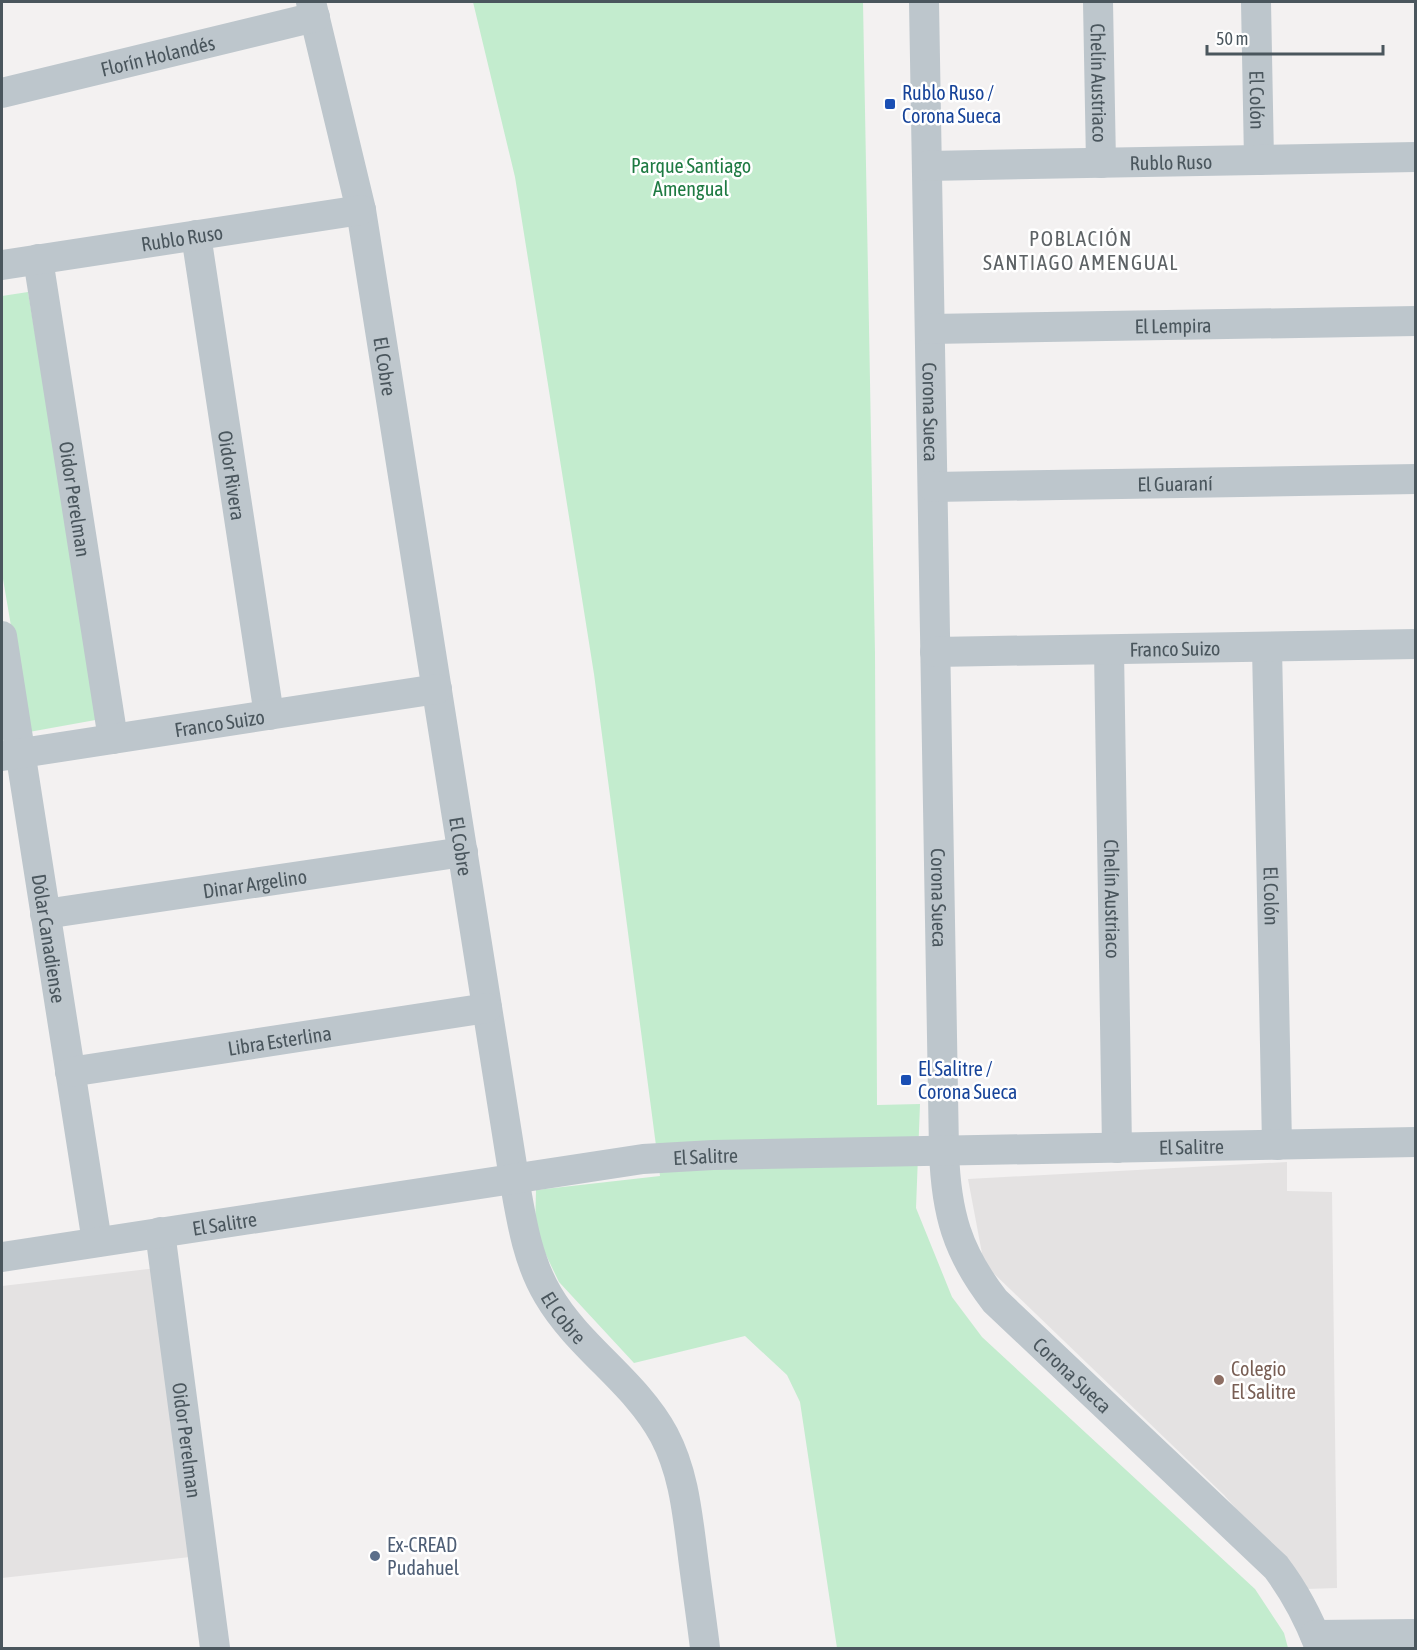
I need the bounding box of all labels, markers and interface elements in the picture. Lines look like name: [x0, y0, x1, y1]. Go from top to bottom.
scale bar: [1207, 18, 1382, 56]
street label: Chelín Austriaco: [1087, 23, 1112, 143]
text: 50 m: [1216, 28, 1248, 49]
street label: Florín Holandés: [98, 30, 217, 80]
street label: El Colón: [1246, 70, 1270, 130]
place label: Rublo Ruso / Corona Sueca: [902, 81, 1001, 127]
marker: Rublo Ruso / Corona Sueca: [883, 97, 897, 111]
street label: Rublo Ruso: [1129, 149, 1212, 174]
park label: Parque Santiago Amengual: [631, 154, 751, 200]
street label: Rublo Ruso: [139, 220, 224, 255]
district label: POBLACIÓN SANTIAGO AMENGUAL: [983, 226, 1179, 274]
street label: El Lempira: [1134, 313, 1212, 337]
street label: El Cobre: [370, 335, 402, 397]
street label: Corona Sueca: [919, 362, 943, 462]
street label: Oidor Rivera: [214, 429, 251, 522]
street label: Oidor Perelman: [55, 440, 96, 558]
street label: El Guaraní: [1137, 471, 1213, 495]
street label: Franco Suizo: [1129, 636, 1221, 660]
street label: Franco Suizo: [173, 704, 266, 741]
street label: El Cobre: [446, 815, 478, 877]
street label: Chelín Austriaco: [1101, 839, 1125, 959]
street label: Corona Sueca: [927, 848, 952, 948]
street label: Dinar Argelino: [201, 864, 308, 902]
street label: El Colón: [1260, 866, 1284, 926]
street label: Dólar Canadiense: [28, 872, 71, 1004]
street label: Libra Esterlina: [226, 1021, 333, 1059]
place label: El Salitre / Corona Sueca: [918, 1057, 1017, 1103]
marker: El Salitre / Corona Sueca: [899, 1073, 913, 1087]
street label: El Salitre: [1159, 1134, 1224, 1158]
street label: El Salitre: [672, 1143, 738, 1169]
street label: El Salitre: [191, 1207, 258, 1239]
street label: El Cobre: [537, 1287, 591, 1348]
street label: Corona Sueca: [1029, 1332, 1117, 1417]
place label: Colegio El Salitre: [1231, 1357, 1296, 1403]
marker: Colegio El Salitre: [1212, 1373, 1226, 1387]
street label: Oidor Perelman: [169, 1381, 207, 1499]
place label: Ex-CREAD Pudahuel: [387, 1533, 460, 1579]
marker: Ex-CREAD Pudahuel: [368, 1549, 382, 1563]

